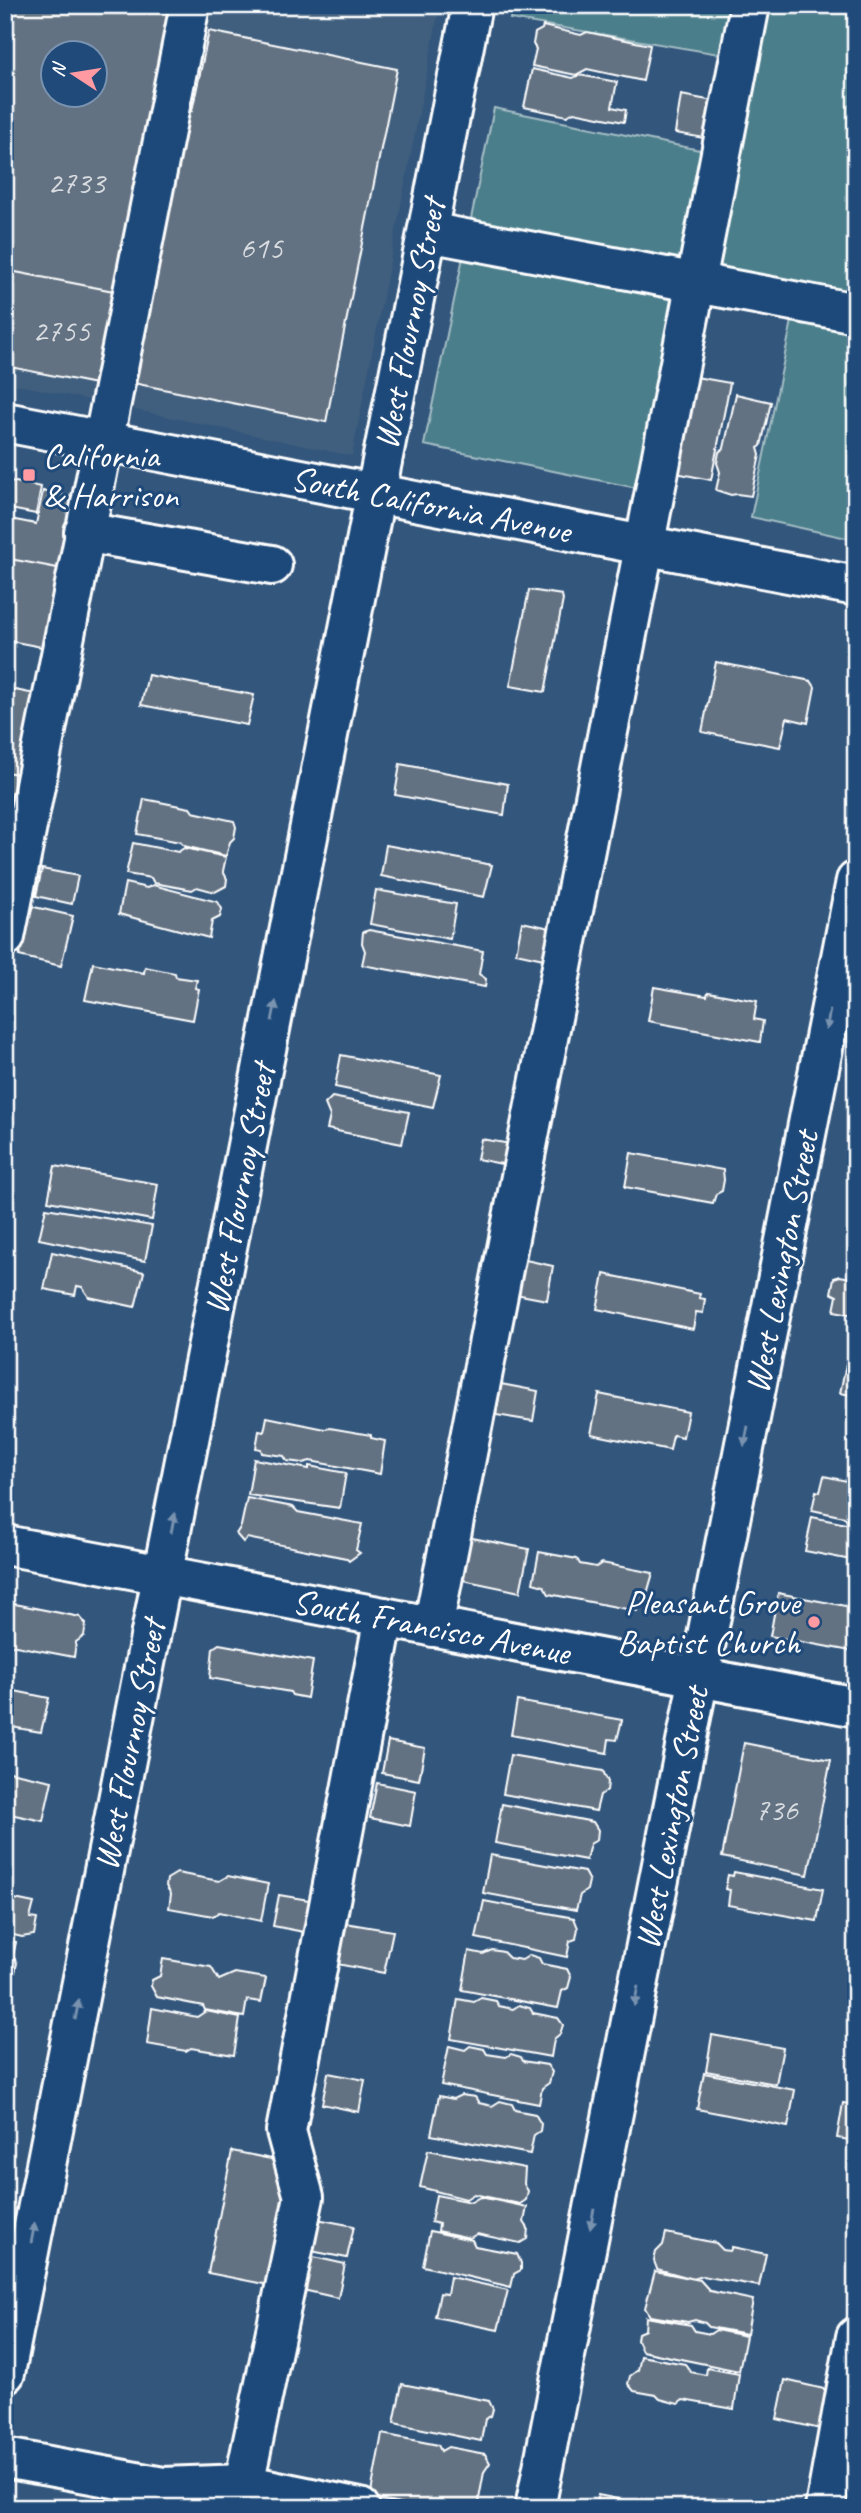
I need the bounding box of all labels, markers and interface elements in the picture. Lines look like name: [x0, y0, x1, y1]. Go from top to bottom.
north arrow: [38, 38, 108, 108]
text: N: [45, 59, 72, 79]
house number: 2733: [47, 162, 107, 203]
street label: West Flournoy Street: [363, 191, 457, 453]
house number: 615: [239, 227, 284, 268]
house number: 2755: [32, 310, 91, 351]
place label: California & Harrison: [43, 433, 179, 518]
street label: South California Avenue: [287, 455, 577, 554]
marker: California & Harrison: [21, 467, 37, 483]
one-way arrow: [269, 1000, 280, 1022]
one-way arrow: [823, 1009, 834, 1031]
street label: West Flournoy Street: [193, 1056, 287, 1318]
street label: West Lexington Street: [734, 1124, 830, 1397]
one-way arrow: [741, 1425, 752, 1447]
one-way arrow: [168, 1512, 179, 1534]
street label: South Francisco Avenue: [289, 1578, 576, 1676]
place label: Pleasant Grove Baptist Church: [617, 1580, 803, 1665]
street label: West Flournoy Street: [83, 1612, 177, 1874]
marker: Pleasant Grove Baptist Church: [806, 1614, 822, 1630]
street label: West Lexington Street: [624, 1680, 720, 1953]
house number: 736: [754, 1789, 799, 1830]
one-way arrow: [631, 1985, 642, 2007]
one-way arrow: [71, 1999, 82, 2021]
one-way arrow: [586, 2208, 597, 2230]
one-way arrow: [27, 2222, 38, 2244]

